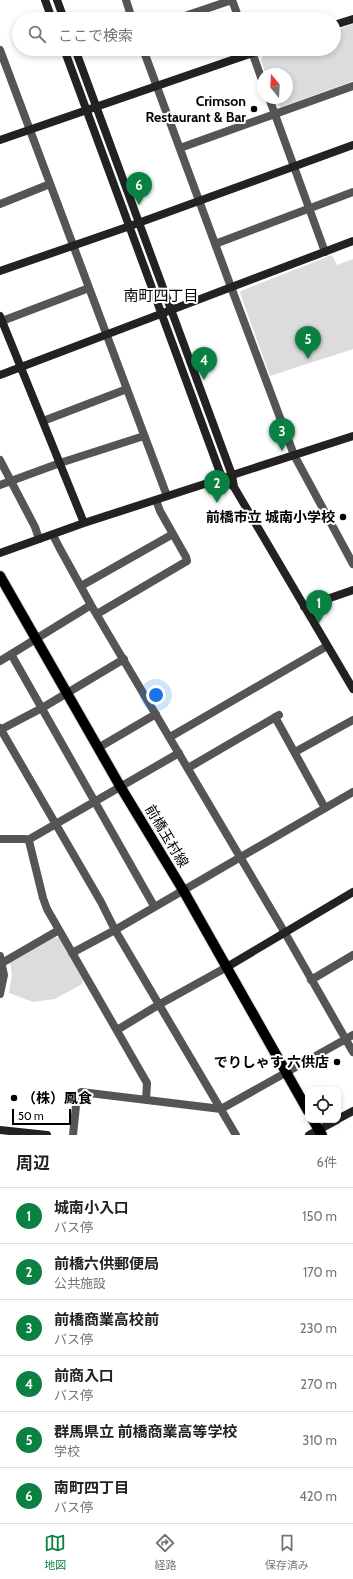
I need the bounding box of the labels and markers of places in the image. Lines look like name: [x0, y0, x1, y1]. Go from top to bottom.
place label: Crimson Restaurant & Bar: [146, 92, 246, 126]
marker: Crimson Restaurant & Bar: [249, 104, 259, 114]
pin: 6: [126, 172, 152, 205]
pin: 5: [295, 326, 321, 359]
pin: 4: [191, 347, 217, 380]
pin: 3: [269, 418, 295, 451]
pin: 2: [204, 470, 230, 503]
place label: 前橋市立 城南小学校: [206, 508, 335, 526]
marker: 前橋市立 城南小学校: [338, 512, 348, 522]
pin: 1: [306, 590, 332, 623]
place label: でりしゃす 六供店: [214, 1053, 329, 1071]
marker: でりしゃす 六供店: [332, 1057, 342, 1067]
place label: （株）鳳食: [22, 1089, 92, 1107]
marker: （株）鳳食: [9, 1093, 19, 1103]

